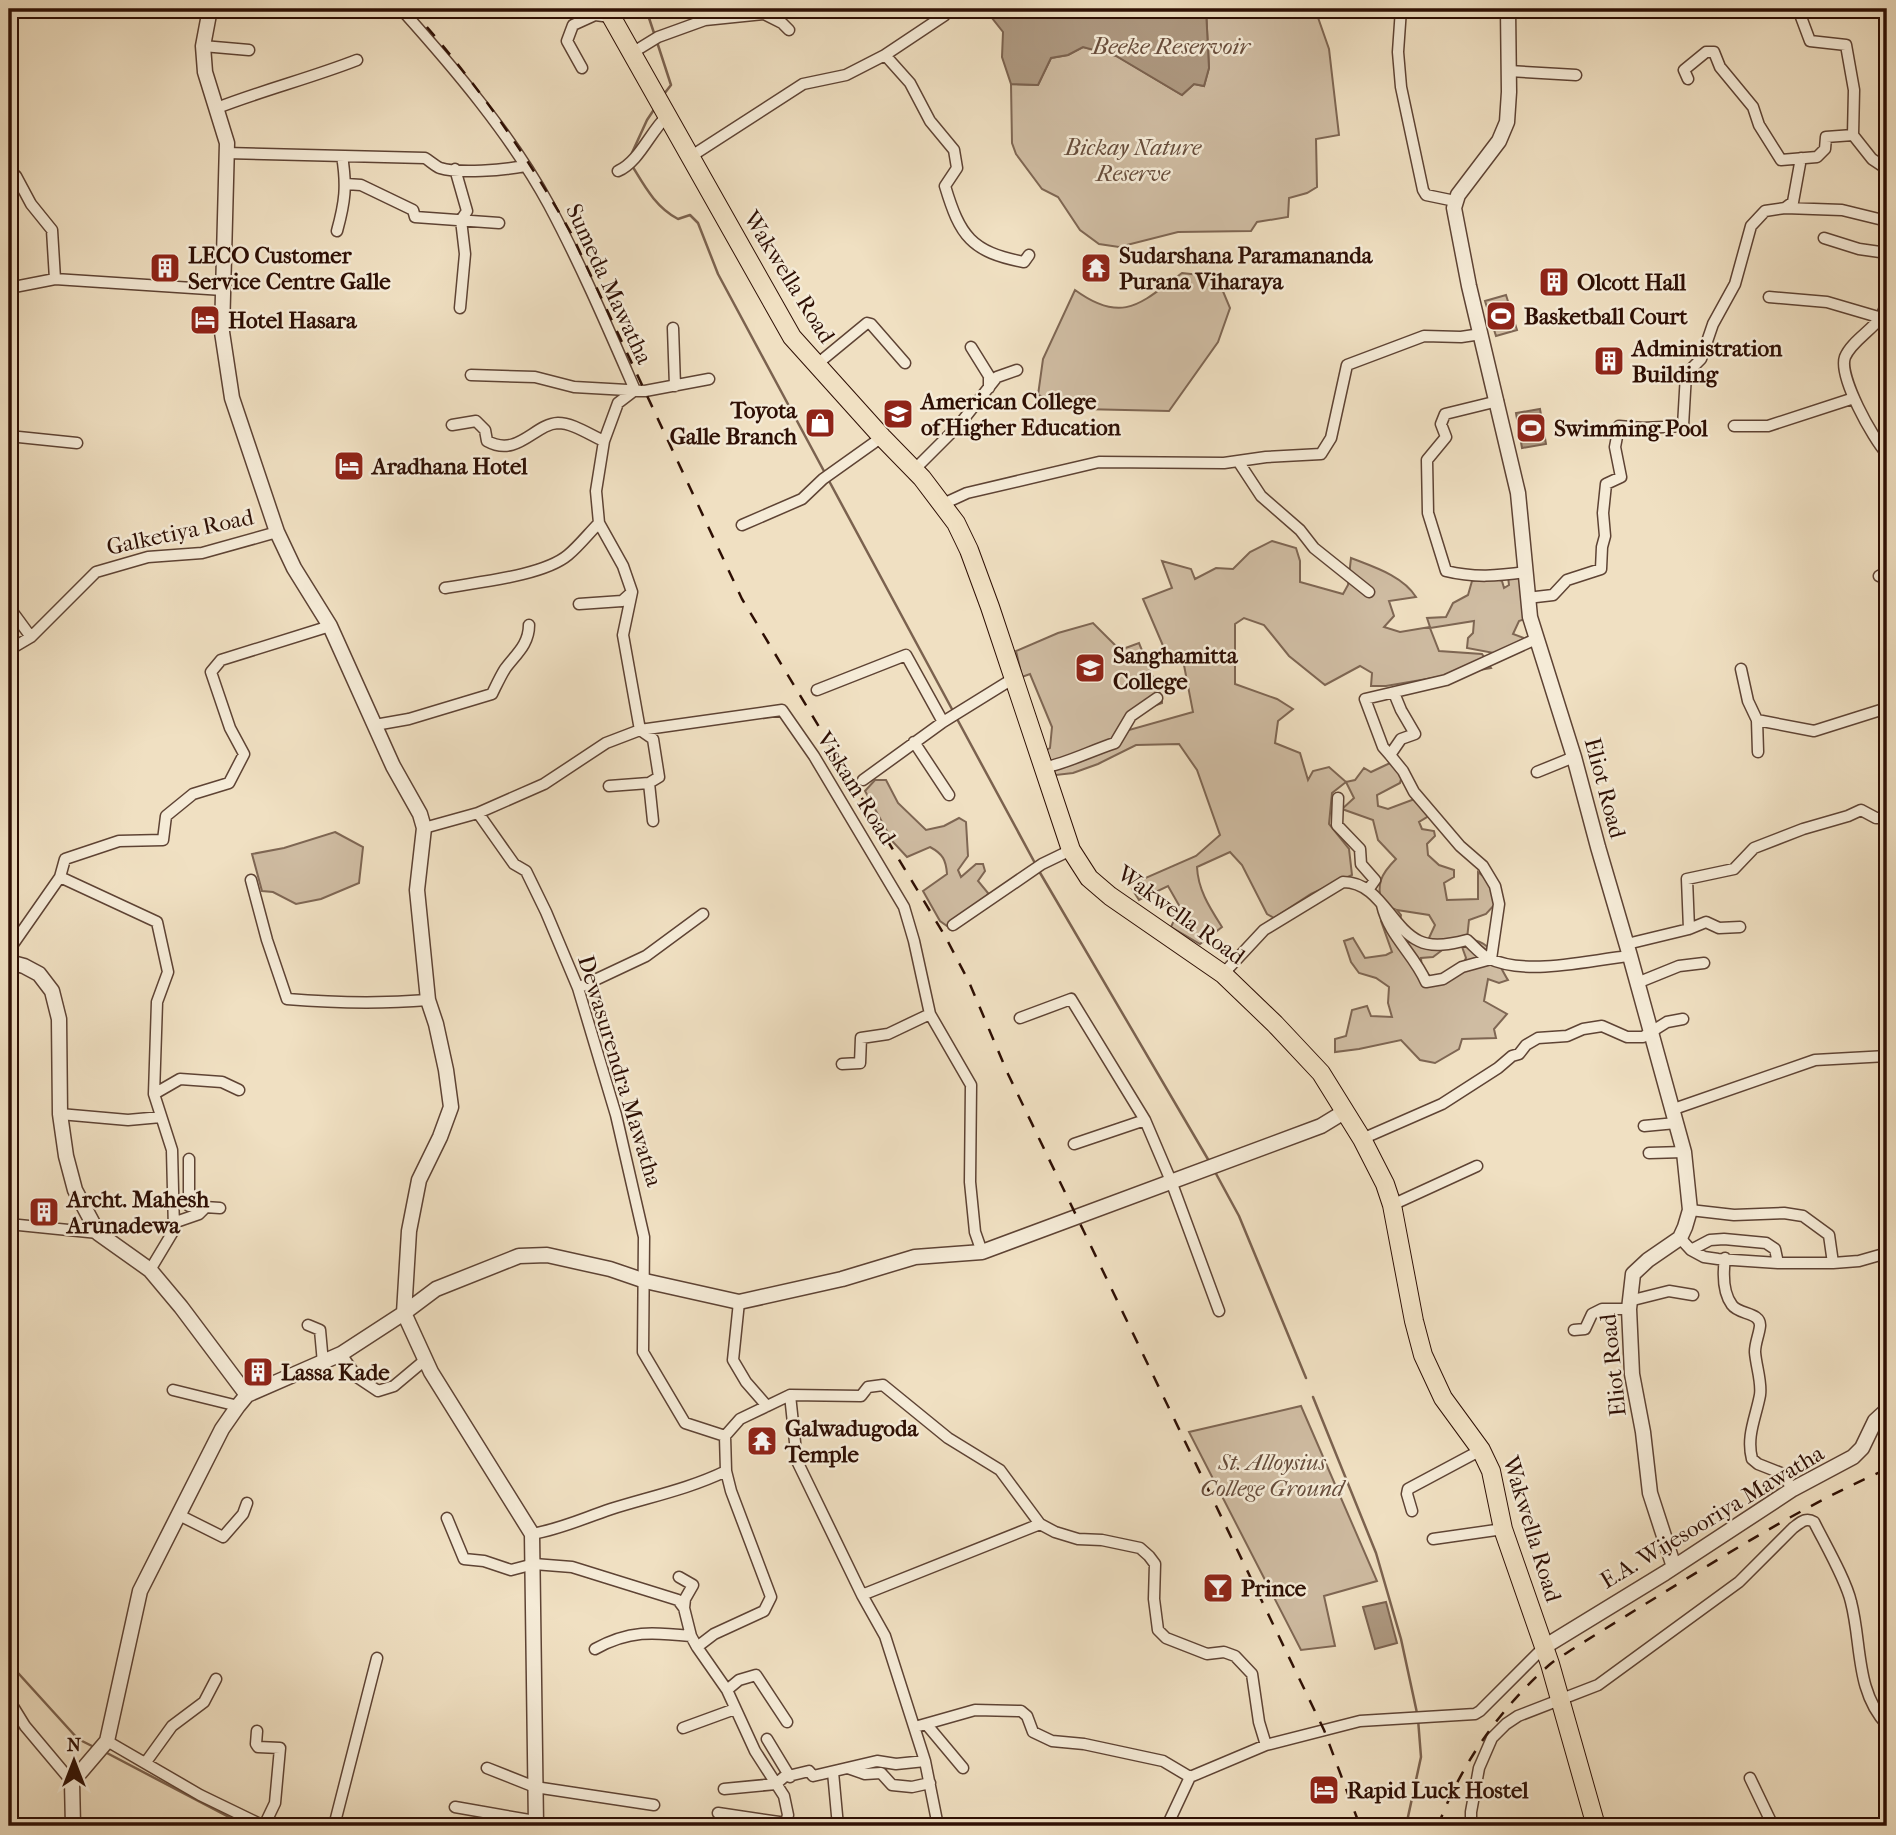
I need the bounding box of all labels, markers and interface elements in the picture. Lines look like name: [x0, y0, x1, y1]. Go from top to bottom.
water label: Beeke Reservoir: [1090, 32, 1252, 60]
park label: Bickay Nature Reserve: [1063, 134, 1202, 187]
street label: Sumeda Mawatha: [560, 200, 658, 369]
street label: Wakwella Road: [737, 205, 841, 349]
place label: LECO Customer Service Centre Galle: [188, 242, 391, 295]
place label: Sudarshana Paramananda Purana Viharaya: [1119, 242, 1374, 295]
building icon: LECO Customer Service Centre Galle: [148, 251, 182, 285]
temple icon: Sudarshana Paramananda Purana Viharaya: [1079, 251, 1113, 285]
building icon: Olcott Hall: [1537, 265, 1571, 299]
place label: Olcott Hall: [1577, 269, 1687, 296]
sports icon: Basketball Court: [1484, 299, 1518, 333]
hotel icon: Hotel Hasara: [188, 303, 222, 337]
place label: Basketball Court: [1524, 303, 1688, 330]
place label: Hotel Hasara: [228, 307, 358, 334]
place label: Administration Building: [1630, 335, 1783, 388]
building icon: Administration Building: [1592, 344, 1626, 378]
place label: American College of Higher Education: [919, 388, 1122, 441]
place label: Toyota Galle Branch: [670, 397, 798, 450]
school or university icon: American College of Higher Education: [881, 397, 915, 431]
shop icon: Toyota Galle Branch: [803, 406, 837, 440]
sports icon: Swimming Pool: [1514, 411, 1548, 445]
place label: Swimming Pool: [1554, 415, 1709, 442]
hotel icon: Aradhana Hotel: [332, 449, 366, 483]
place label: Aradhana Hotel: [370, 453, 528, 480]
street label: Galketiya Road: [104, 503, 256, 561]
place label: Sanghamitta College: [1113, 642, 1239, 695]
school or university icon: Sanghamitta College: [1073, 651, 1107, 685]
street label: Viskam Road: [810, 726, 902, 850]
street label: Eliot Road: [1579, 735, 1631, 842]
street label: Wakwella Road: [1111, 859, 1250, 971]
street label: Dewasurendra Mawatha: [572, 952, 668, 1190]
place label: Archt. Mahesh Arunadewa: [65, 1186, 210, 1239]
building icon: Archt. Mahesh Arunadewa: [27, 1195, 61, 1229]
street label: Eliot Road: [1594, 1312, 1632, 1418]
building icon: Lassa Kade: [241, 1355, 275, 1389]
place label: Lassa Kade: [281, 1359, 390, 1386]
place label: Galwadugoda Temple: [784, 1415, 919, 1468]
temple icon: Galwadugoda Temple: [745, 1424, 779, 1458]
street label: E.A. Wijesooriya Mawatha: [1595, 1439, 1829, 1594]
park label: St. Alloysius College Ground: [1200, 1449, 1347, 1502]
street label: Wakwella Road: [1497, 1452, 1567, 1606]
bar icon: Prince: [1201, 1571, 1235, 1605]
place label: Prince: [1241, 1575, 1307, 1602]
north arrow: [38, 1727, 108, 1797]
text: N: [67, 1734, 82, 1756]
hotel icon: Rapid Luck Hostel: [1307, 1773, 1341, 1807]
place label: Rapid Luck Hostel: [1347, 1777, 1529, 1804]

